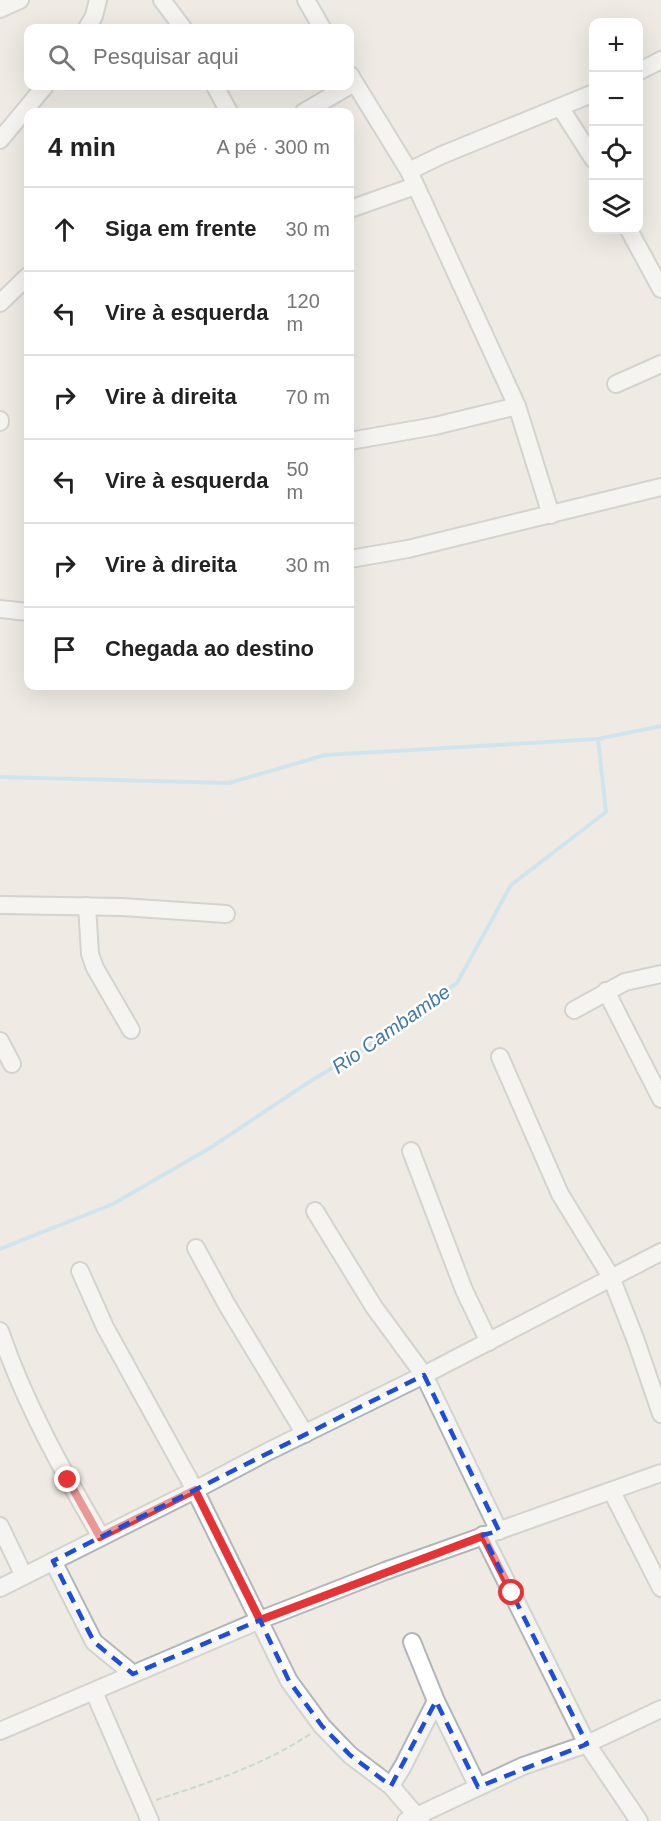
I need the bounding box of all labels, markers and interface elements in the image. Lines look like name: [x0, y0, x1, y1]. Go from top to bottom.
map controls: [589, 18, 643, 234]
button: +: [589, 18, 643, 72]
search box: [24, 24, 354, 90]
icon: search: [45, 41, 78, 74]
text: Pesquisar aqui: [93, 44, 239, 69]
button: −: [589, 72, 643, 126]
button: locate: [589, 126, 643, 180]
text: 4 min: [48, 132, 116, 162]
text: A pé · 300 m: [217, 136, 330, 158]
button: layers: [589, 180, 643, 234]
icon: ahead: [48, 213, 81, 246]
text: Siga em frente: [105, 216, 257, 241]
text: 30 m: [286, 218, 330, 240]
text: 120 m: [286, 290, 320, 335]
icon: left: [48, 297, 81, 330]
text: Vire à esquerda: [105, 300, 268, 325]
icon: right: [48, 381, 81, 414]
text: Vire à direita: [105, 384, 237, 409]
text: 70 m: [286, 386, 330, 408]
text: 50 m: [286, 458, 309, 503]
icon: left: [48, 465, 81, 498]
text: Vire à esquerda: [105, 468, 268, 493]
icon: right: [48, 549, 81, 582]
text: Vire à direita: [105, 552, 237, 577]
text: 30 m: [286, 554, 330, 576]
icon: arrive: [48, 633, 81, 666]
text: Chegada ao destino: [105, 636, 314, 661]
water label: Rio Cambambe: [328, 980, 454, 1078]
route end: [54, 1466, 80, 1492]
route start: [498, 1579, 524, 1605]

